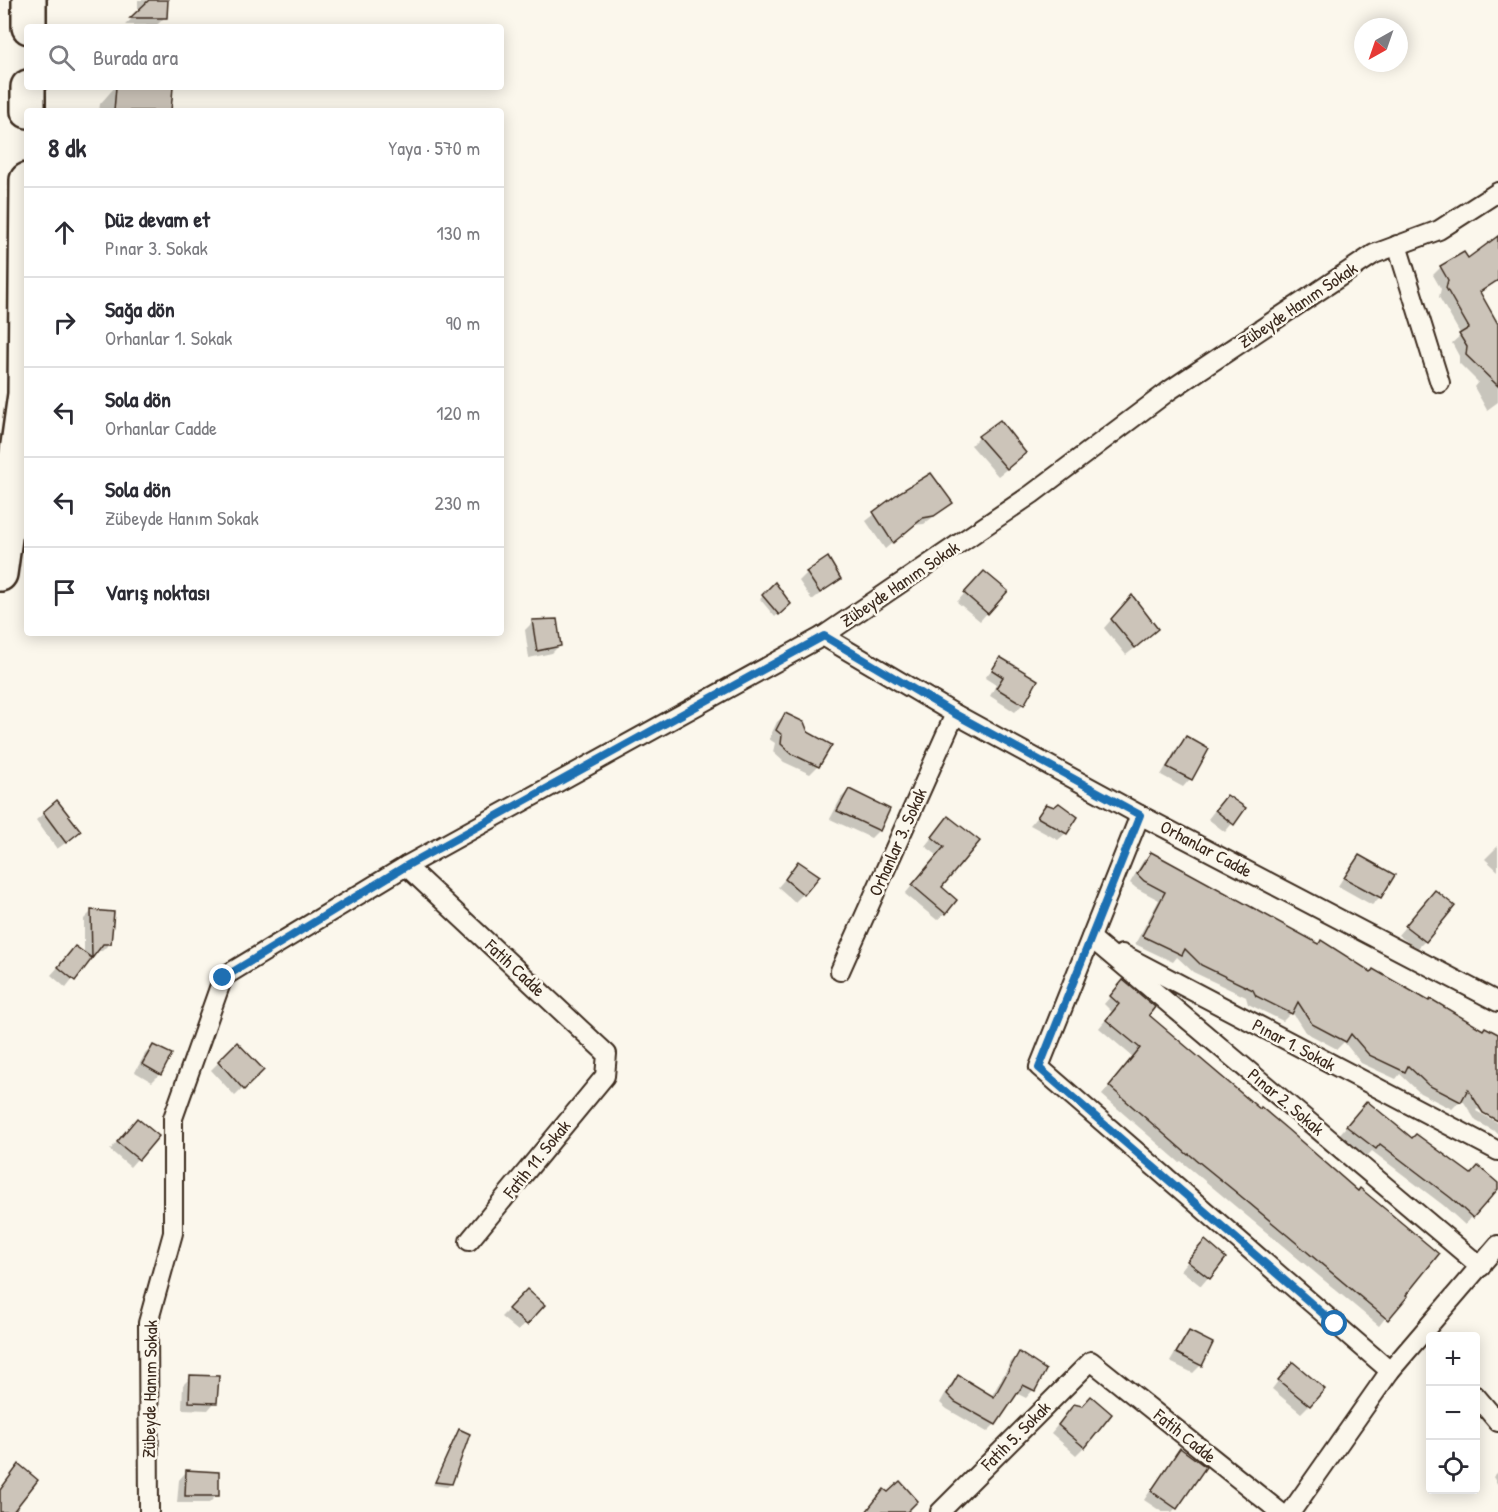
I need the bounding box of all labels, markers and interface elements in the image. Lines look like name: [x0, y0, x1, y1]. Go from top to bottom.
north arrow: [1354, 18, 1408, 72]
search box: [24, 24, 504, 90]
icon: search: [45, 41, 78, 74]
text: Burada ara: [93, 42, 178, 72]
text: 8 dk: [48, 130, 86, 165]
text: Yaya · 570 m: [388, 134, 480, 161]
text: Düz devam et: [105, 204, 210, 234]
icon: ahead: [48, 216, 81, 249]
text: 130 m: [437, 219, 480, 246]
text: Pınar 3. Sokak: [105, 234, 208, 261]
street label: Zübeyde Hanım Sokak: [1233, 255, 1363, 354]
text: Sağa dön: [105, 294, 175, 324]
icon: right: [48, 306, 81, 339]
text: 90 m: [446, 309, 480, 336]
text: Orhanlar 1. Sokak: [105, 324, 232, 351]
text: Sola dön: [105, 384, 171, 414]
icon: left: [48, 396, 81, 429]
text: 120 m: [436, 399, 480, 426]
text: Orhanlar Cadde: [105, 414, 217, 441]
text: Sola dön: [105, 474, 171, 504]
icon: left: [48, 486, 81, 519]
text: 230 m: [435, 489, 480, 516]
text: Zübeyde Hanım Sokak: [105, 504, 259, 531]
street label: Zübeyde Hanım Sokak: [835, 534, 965, 633]
icon: arrive: [48, 576, 81, 609]
text: Varış noktası: [105, 577, 210, 607]
street label: Orhanlar 3. Sokak: [862, 783, 933, 900]
street label: Orhanlar Cadde: [1156, 814, 1257, 883]
street label: Fatih Cadde: [479, 933, 551, 1002]
route end: [209, 964, 235, 990]
street label: Pınar 1. Sokak: [1248, 1012, 1341, 1077]
street label: Pınar 2. Sokak: [1243, 1062, 1330, 1141]
street label: Fatih 11. Sokak: [497, 1114, 576, 1204]
route start: [1321, 1310, 1347, 1336]
street label: Zübeyde Hanım Sokak: [136, 1319, 163, 1458]
map controls: [1426, 1332, 1480, 1494]
button: +: [1426, 1332, 1480, 1386]
button: −: [1426, 1386, 1480, 1440]
street label: Fatih 5. Sokak: [975, 1395, 1056, 1477]
street label: Fatih Cadde: [1148, 1402, 1222, 1469]
button: locate: [1426, 1440, 1480, 1494]

